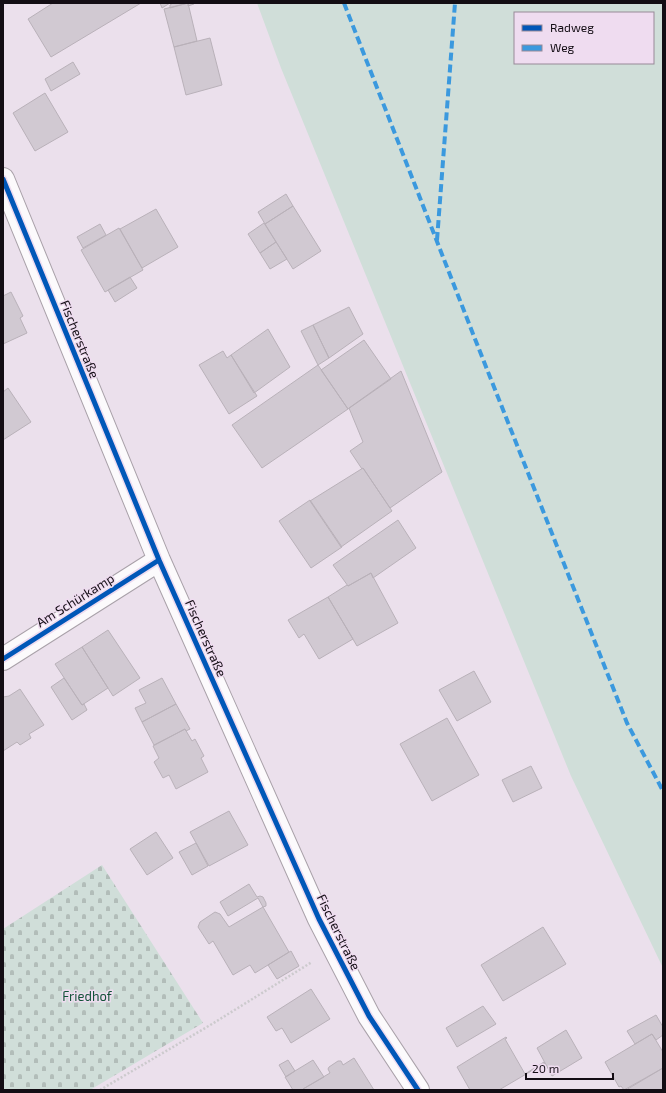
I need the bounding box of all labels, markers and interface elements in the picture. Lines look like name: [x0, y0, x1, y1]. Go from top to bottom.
legend: [514, 12, 654, 64]
text: Radweg: [550, 20, 594, 34]
text: Weg: [550, 40, 575, 54]
street label: Fischerstraße: [57, 298, 103, 380]
street label: Am Schürkamp: [33, 570, 117, 630]
street label: Fischerstraße: [182, 597, 230, 679]
street label: Fischerstraße: [314, 891, 364, 973]
park label: Friedhof: [62, 988, 113, 1004]
scale bar: [526, 1055, 613, 1081]
text: 20 m: [532, 1061, 559, 1075]

